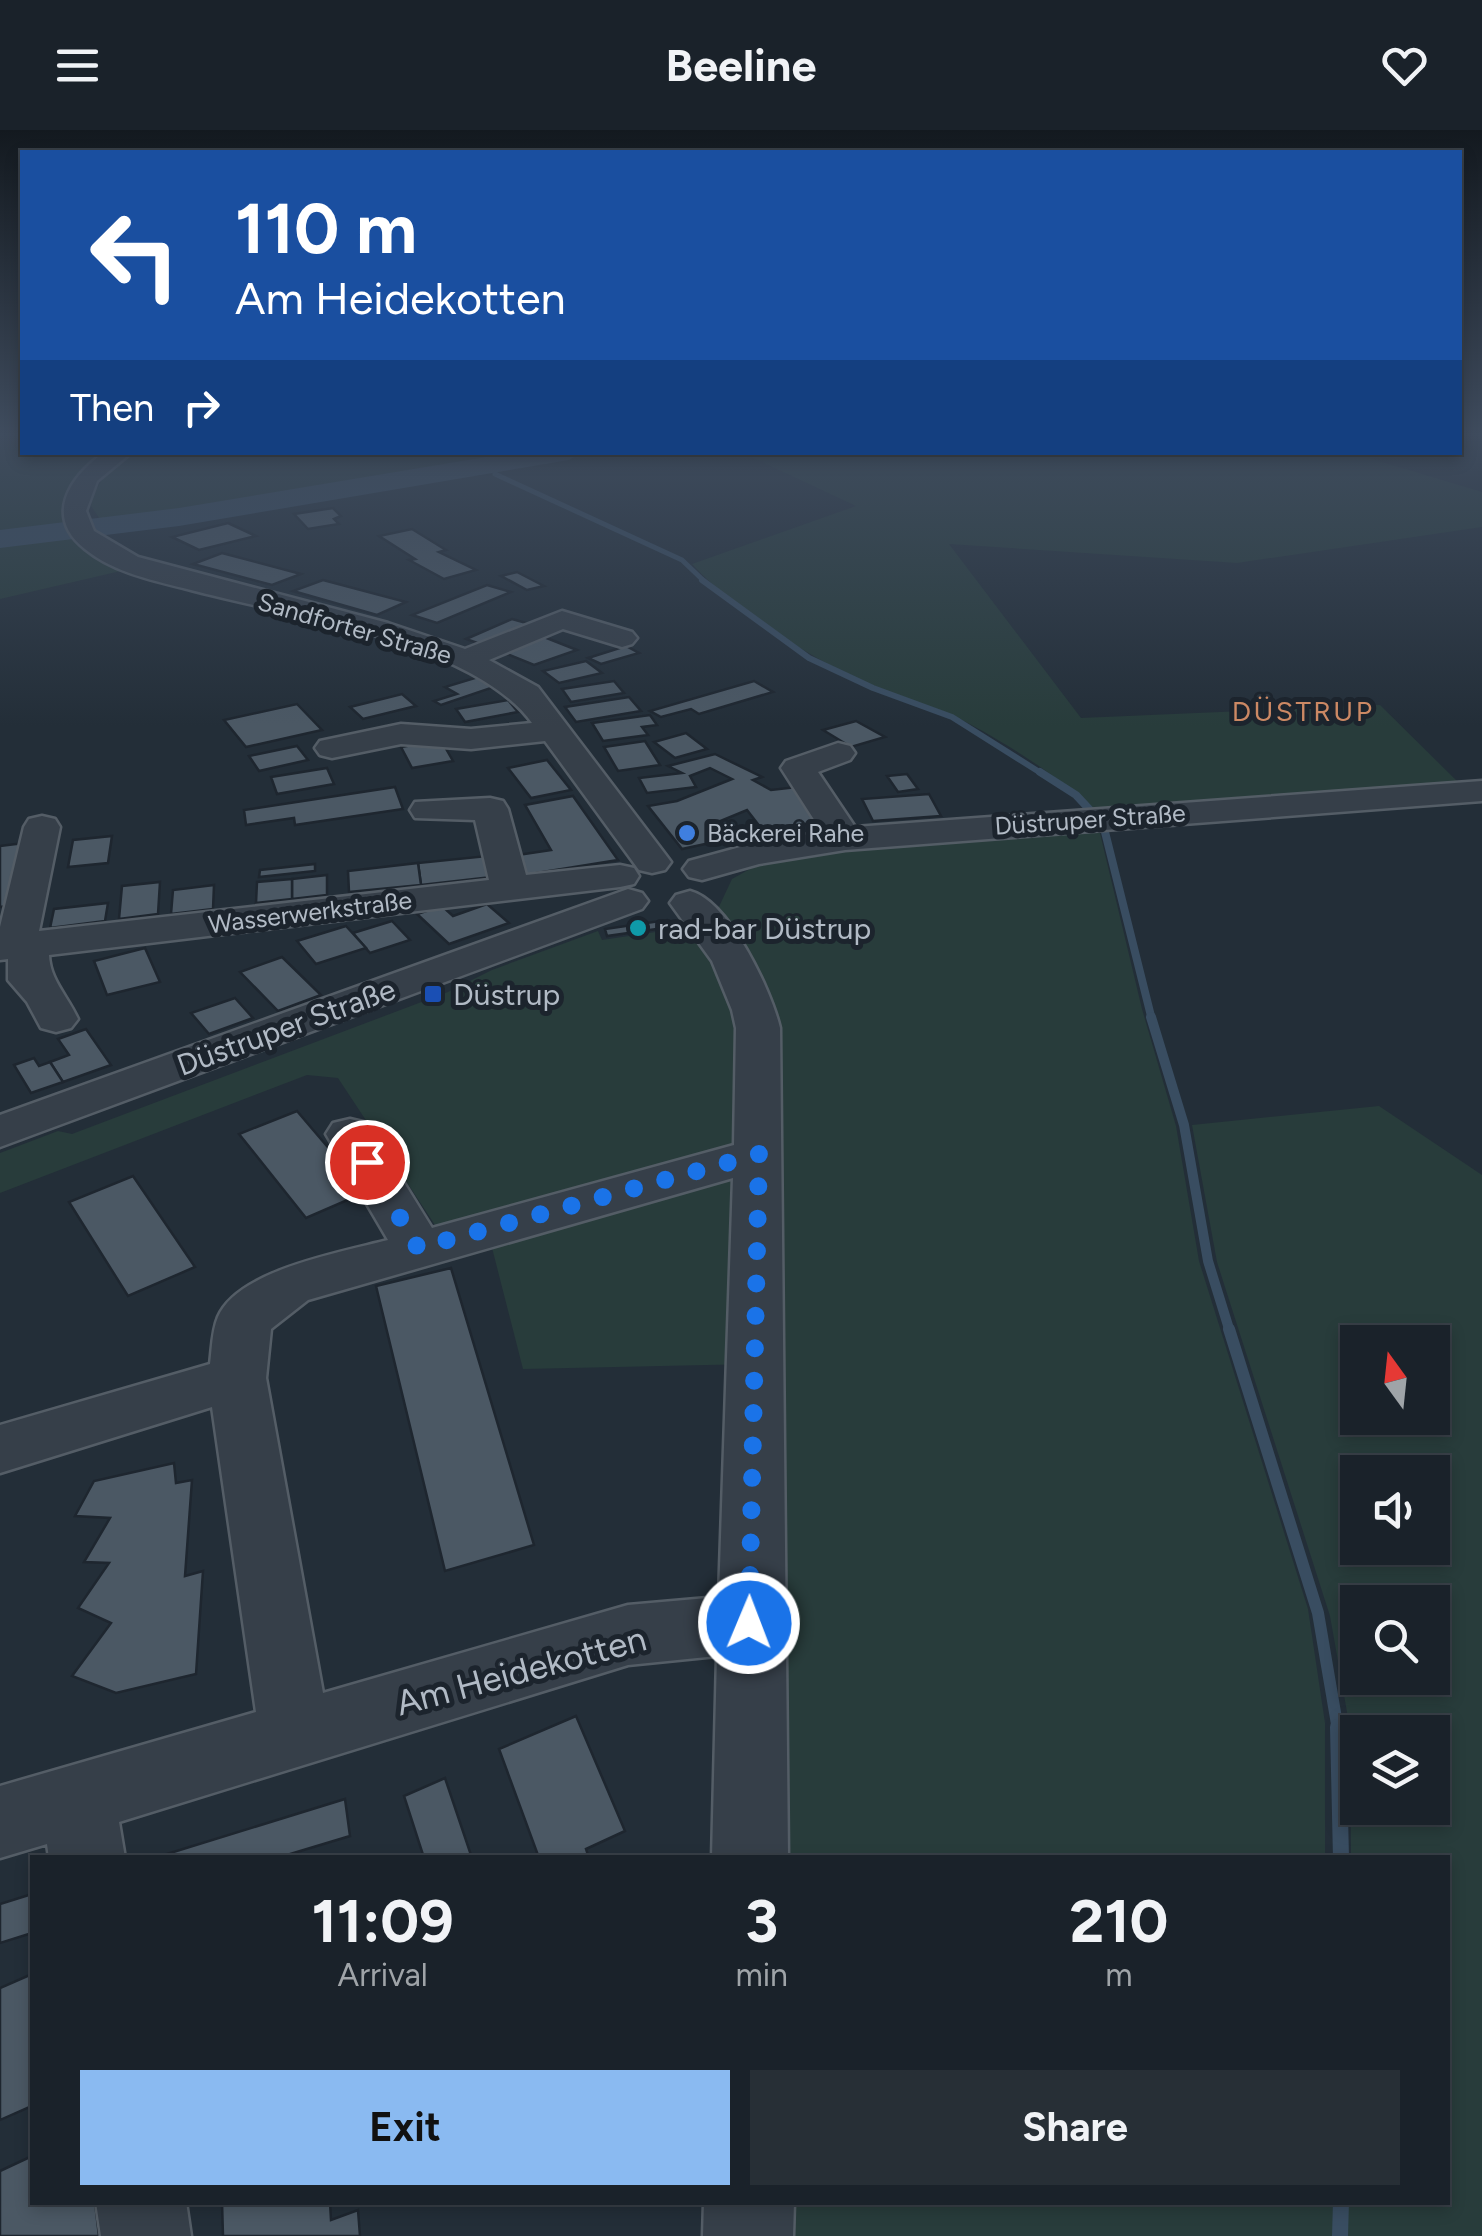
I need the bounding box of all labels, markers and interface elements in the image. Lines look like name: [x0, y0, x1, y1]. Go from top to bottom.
icon: menu: [50, 38, 105, 93]
text: Beeline: [666, 38, 816, 92]
icon: heart: [1377, 38, 1432, 93]
text: 110 m: [235, 186, 417, 271]
icon: left: [70, 190, 200, 320]
text: Am Heidekotten: [235, 271, 566, 325]
icon: right: [174, 380, 229, 435]
text: Then: [70, 385, 154, 431]
street label: Sandforter Straße: [255, 586, 455, 670]
district label: DÜSTRUP: [1232, 694, 1374, 728]
street label: Düstruper Straße: [993, 797, 1187, 841]
place label: Bäckerei Rahe: [707, 818, 864, 848]
marker: Bäckerei Rahe: [676, 822, 698, 844]
street label: Wasserwerkstraße: [207, 885, 413, 939]
place label: rad-bar Düstrup: [658, 910, 871, 947]
marker: rad-bar Düstrup: [627, 917, 649, 939]
street label: Düstruper Straße: [172, 970, 400, 1084]
place label: Düstrup: [453, 976, 560, 1013]
marker: Düstrup: [422, 983, 444, 1005]
pin: [325, 1120, 410, 1205]
icon: arrive: [340, 1135, 395, 1190]
north arrow: [1340, 1325, 1450, 1435]
map controls: [1340, 1325, 1450, 1825]
button: sound: [1340, 1455, 1450, 1565]
position arrow: [697, 1571, 801, 1675]
button: search: [1340, 1585, 1450, 1695]
street label: Am Heidekotten: [391, 1617, 651, 1725]
button: layers: [1340, 1715, 1450, 1825]
text: 11:09: [312, 1885, 454, 1957]
text: 3: [745, 1885, 778, 1957]
text: 210: [1070, 1885, 1168, 1957]
text: Arrival: [338, 1956, 428, 1994]
text: min: [735, 1956, 788, 1994]
text: m: [1105, 1956, 1133, 1994]
button: Exit: [80, 2070, 730, 2185]
button: Share: [750, 2070, 1400, 2185]

